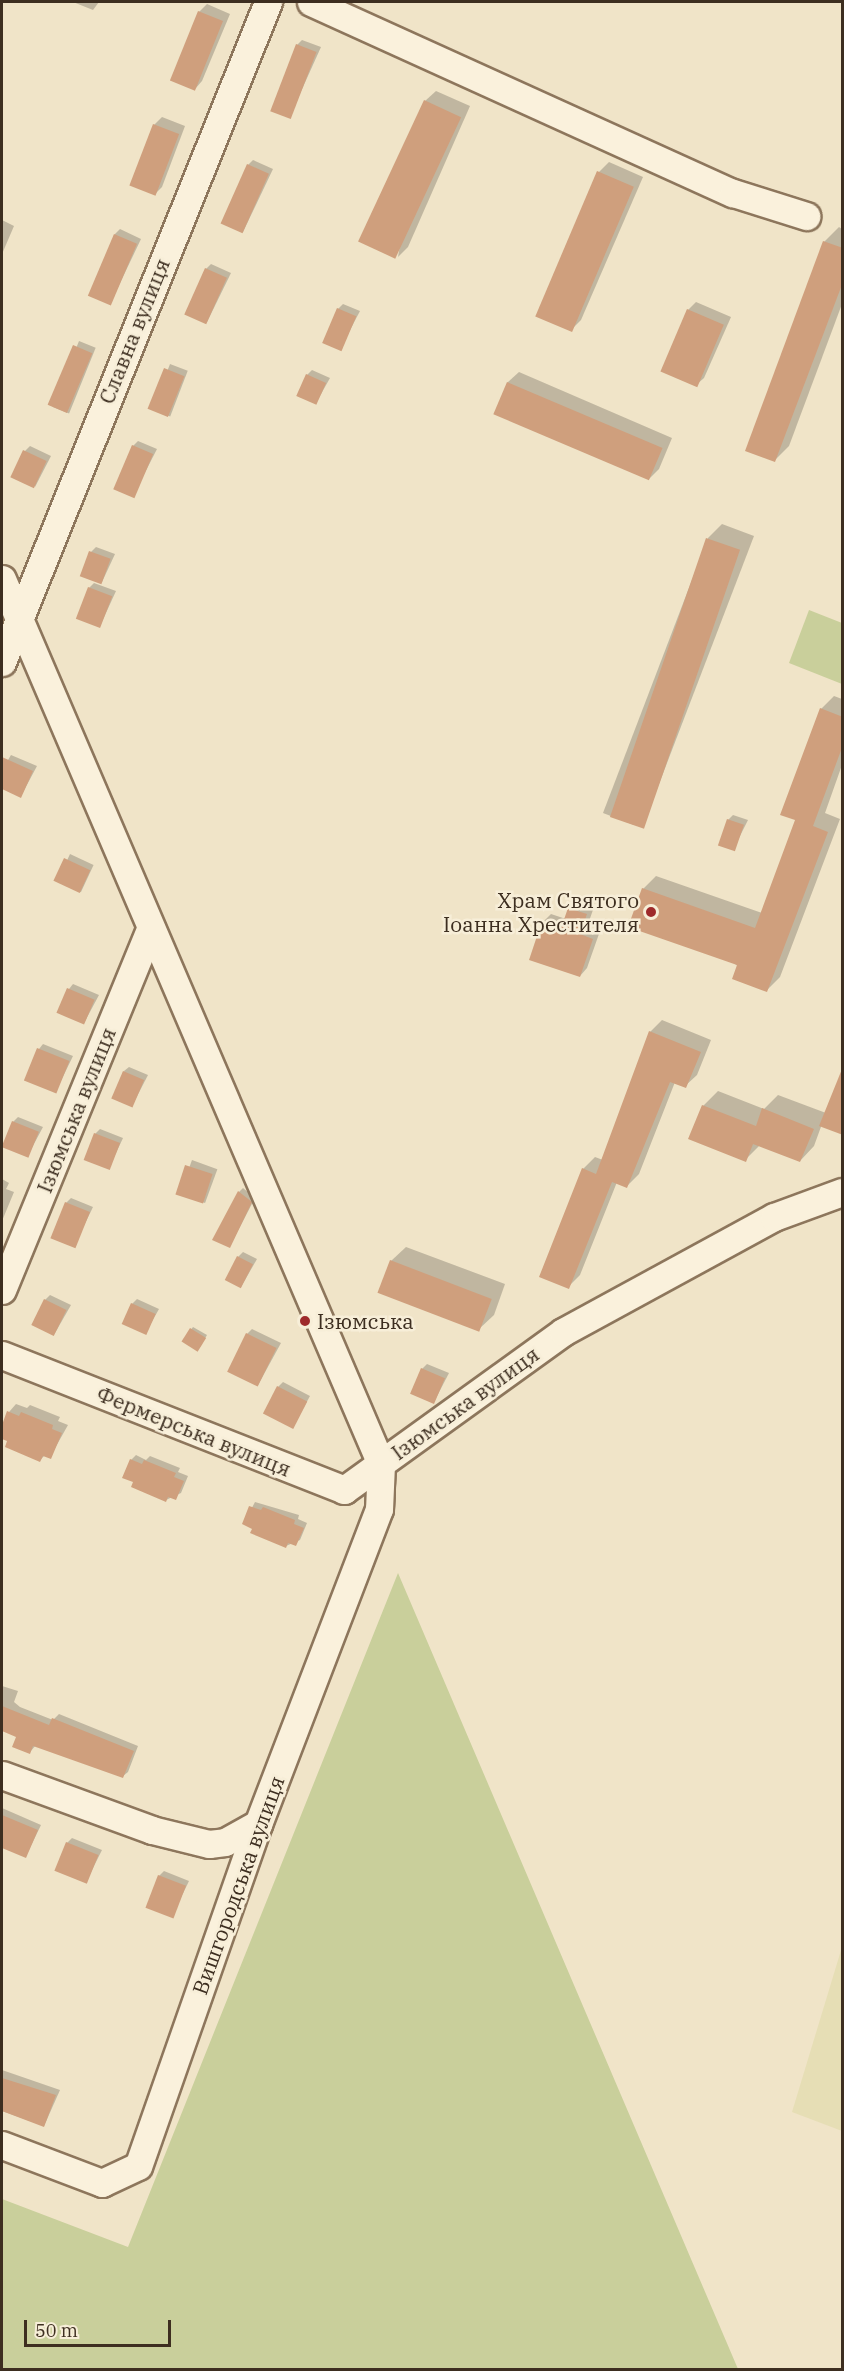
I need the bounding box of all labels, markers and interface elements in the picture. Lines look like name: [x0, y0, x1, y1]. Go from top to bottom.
street label: Славна вулиця: [93, 255, 175, 407]
place label: Храм Святого Іоанна Хрестителя: [443, 887, 639, 937]
marker: Храм Святого Іоанна Хрестителя: [644, 905, 658, 919]
street label: Ізюмська вулиця: [31, 1024, 121, 1196]
place label: Ізюмська: [317, 1308, 414, 1334]
marker: Ізюмська: [298, 1314, 312, 1328]
street label: Ізюмська вулиця: [386, 1341, 544, 1465]
street label: Фермерська вулиця: [93, 1381, 295, 1481]
street label: Вишгородська вулиця: [187, 1772, 289, 1998]
scale bar: [27, 2308, 174, 2346]
text: 50 m: [35, 2319, 78, 2342]

